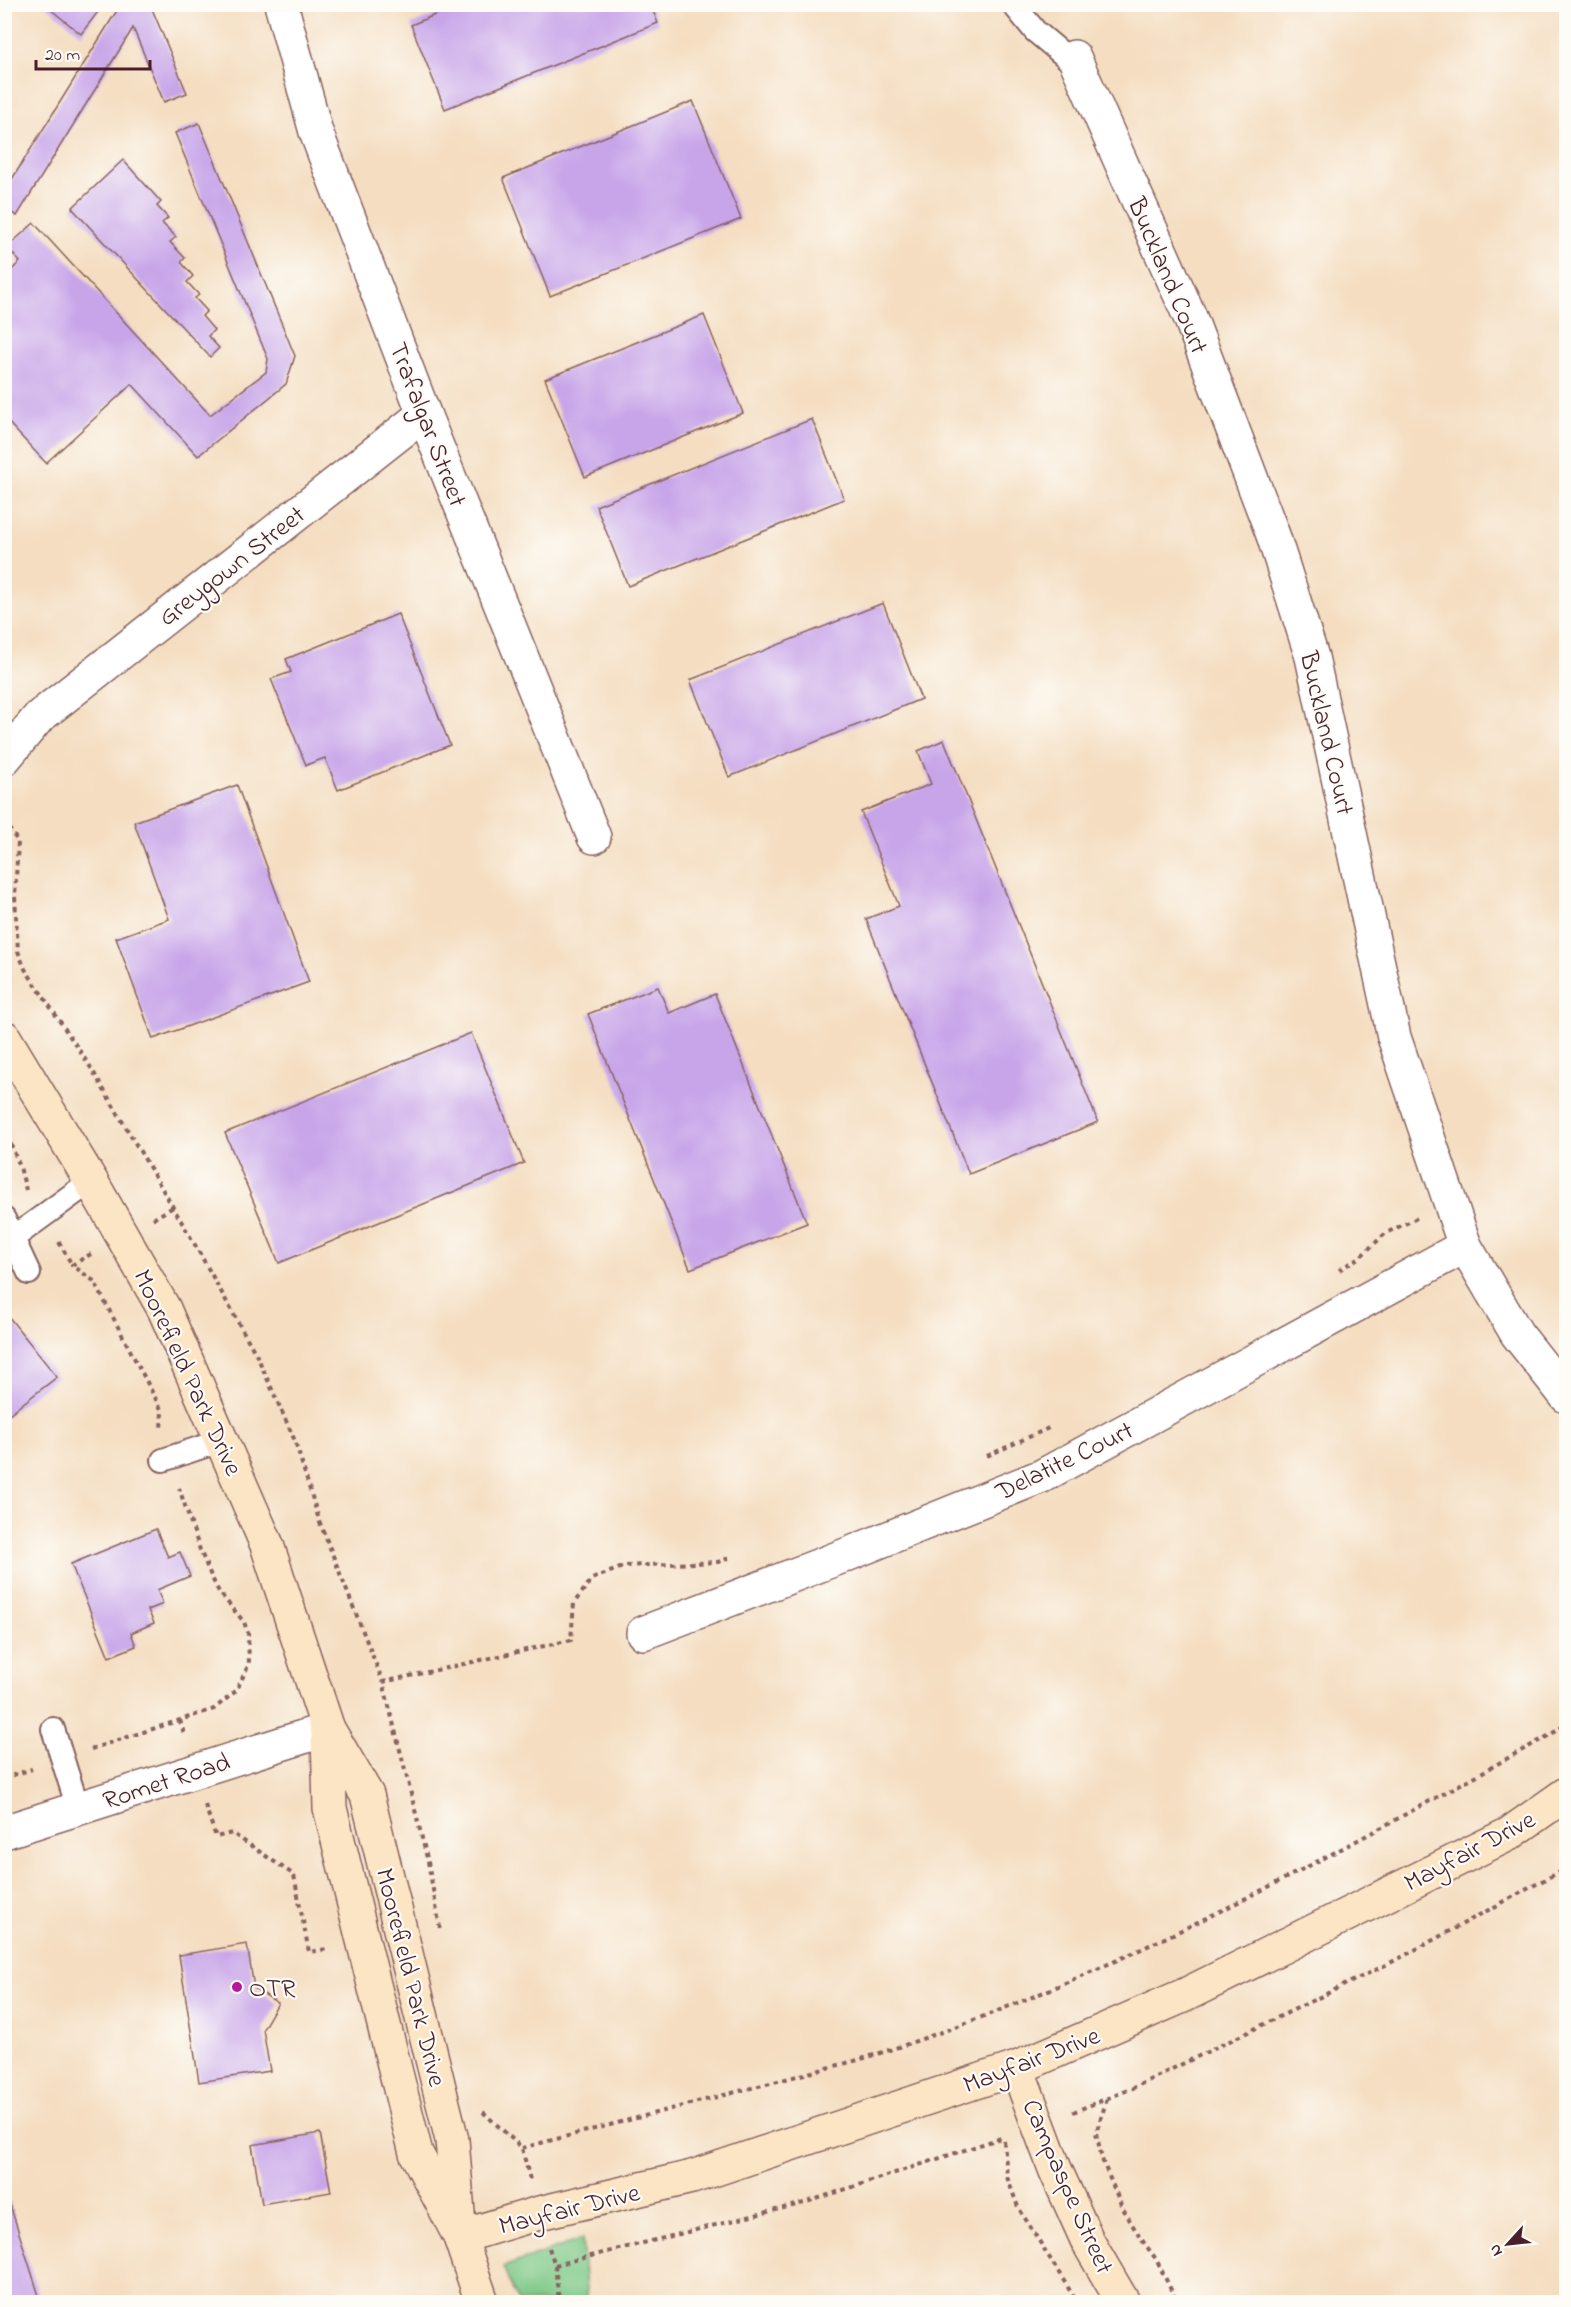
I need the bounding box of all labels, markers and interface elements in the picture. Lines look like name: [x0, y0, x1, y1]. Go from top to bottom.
scale bar: [36, 33, 150, 71]
text: 20 m: [45, 43, 80, 69]
street label: Buckland Court: [1116, 191, 1216, 361]
street label: Trafalgar Street: [377, 337, 475, 513]
street label: Greygown Street: [151, 498, 315, 637]
street label: Buckland Court: [1288, 647, 1362, 820]
street label: Moorefield Park Drive: [122, 1264, 251, 1483]
street label: Delatite Court: [989, 1413, 1141, 1513]
street label: Romet Road: [99, 1744, 236, 1821]
street label: Mayfair Drive: [1398, 1802, 1543, 1903]
street label: Moorefield Park Drive: [364, 1864, 455, 2091]
place label: OTR: [249, 1971, 296, 2009]
marker: OTR: [230, 1980, 244, 1994]
street label: Mayfair Drive: [958, 2018, 1106, 2105]
street label: Campaspe Street: [1011, 2094, 1122, 2281]
street label: Mayfair Drive: [495, 2175, 644, 2247]
north arrow: [1478, 2214, 1538, 2274]
text: N: [1483, 2239, 1510, 2260]

